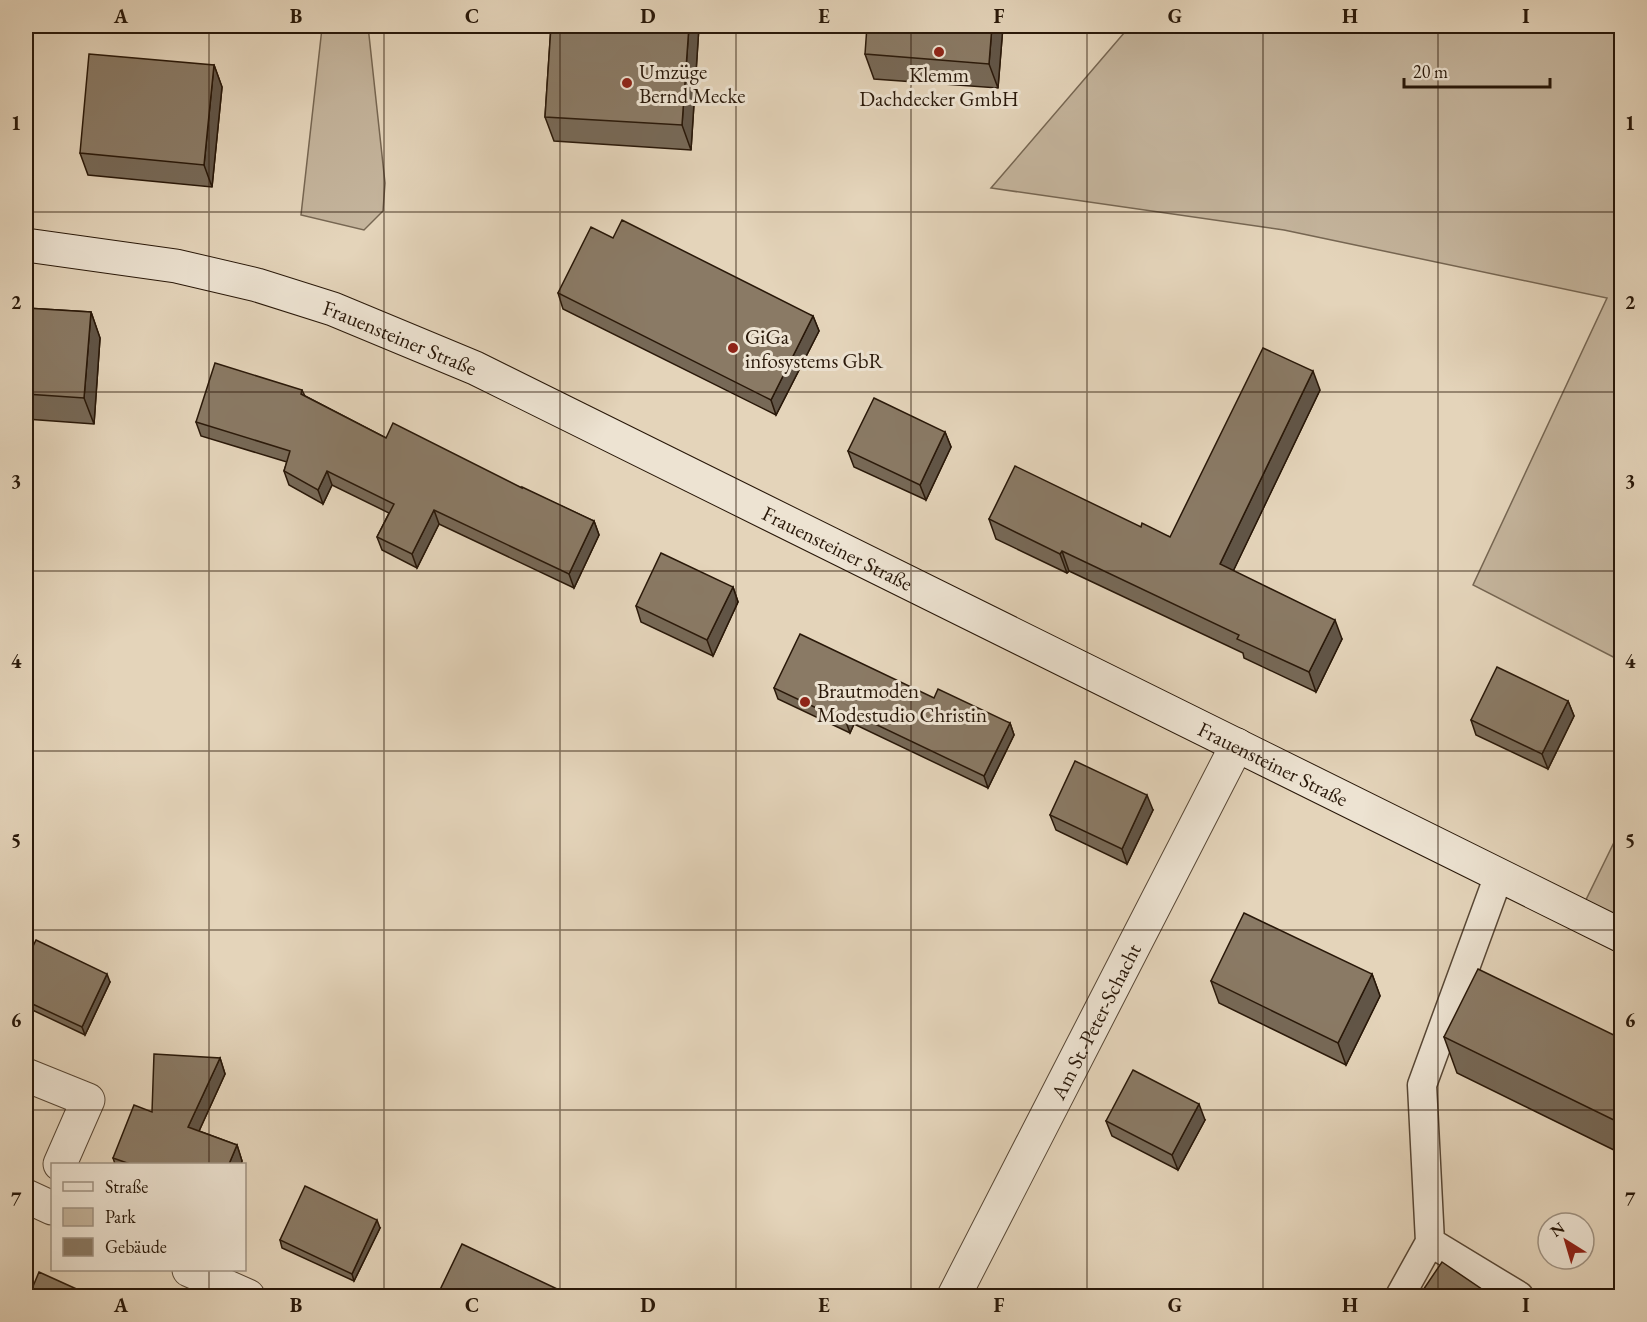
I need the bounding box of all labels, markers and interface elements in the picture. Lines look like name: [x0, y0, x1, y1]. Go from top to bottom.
text: A: [113, 3, 129, 29]
text: B: [290, 3, 302, 29]
text: C: [465, 3, 479, 29]
text: D: [640, 3, 656, 29]
text: E: [818, 3, 830, 29]
text: F: [994, 3, 1005, 29]
text: G: [1168, 3, 1182, 29]
text: H: [1342, 3, 1358, 29]
text: I: [1522, 3, 1530, 29]
marker: Klemm Dachdecker GmbH: [932, 45, 946, 59]
scale bar: [1404, 51, 1550, 89]
place label: Umzüge Bernd Mecke: [639, 58, 746, 109]
text: 20 m: [1413, 60, 1448, 83]
place label: Klemm Dachdecker GmbH: [859, 61, 1019, 112]
marker: Umzüge Bernd Mecke: [620, 76, 634, 90]
text: 1: [11, 110, 21, 136]
text: 1: [1625, 110, 1635, 136]
text: 2: [11, 289, 22, 315]
text: 2: [1625, 289, 1636, 315]
street label: Frauensteiner Straße: [320, 293, 481, 381]
place label: GiGa infosystems GbR: [745, 323, 885, 374]
marker: GiGa infosystems GbR: [726, 341, 740, 355]
text: 3: [11, 468, 21, 494]
text: 3: [1625, 468, 1635, 494]
street label: Frauensteiner Straße: [758, 499, 917, 596]
text: 4: [11, 648, 22, 674]
text: 4: [1625, 648, 1636, 674]
place label: Brautmoden Modestudio Christin: [817, 677, 987, 728]
marker: Brautmoden Modestudio Christin: [798, 695, 812, 709]
street label: Frauensteiner Straße: [1194, 715, 1353, 812]
text: 5: [11, 827, 21, 853]
text: 5: [1625, 827, 1635, 853]
street label: Am St.-Peter-Schacht: [1043, 938, 1147, 1105]
text: 6: [11, 1007, 22, 1033]
text: 6: [1625, 1007, 1636, 1033]
legend: [51, 1163, 246, 1271]
text: Straße: [105, 1175, 148, 1198]
text: 7: [11, 1186, 22, 1212]
text: 7: [1625, 1186, 1636, 1212]
text: Park: [105, 1205, 136, 1228]
north arrow: [1536, 1211, 1596, 1271]
text: N: [1546, 1217, 1569, 1242]
text: Gebäude: [105, 1235, 167, 1258]
text: A: [113, 1292, 129, 1318]
text: B: [290, 1292, 302, 1318]
text: C: [465, 1292, 479, 1318]
text: D: [640, 1292, 656, 1318]
text: E: [818, 1292, 830, 1318]
text: F: [994, 1292, 1005, 1318]
text: G: [1168, 1292, 1182, 1318]
text: H: [1342, 1292, 1358, 1318]
text: I: [1522, 1292, 1530, 1318]

